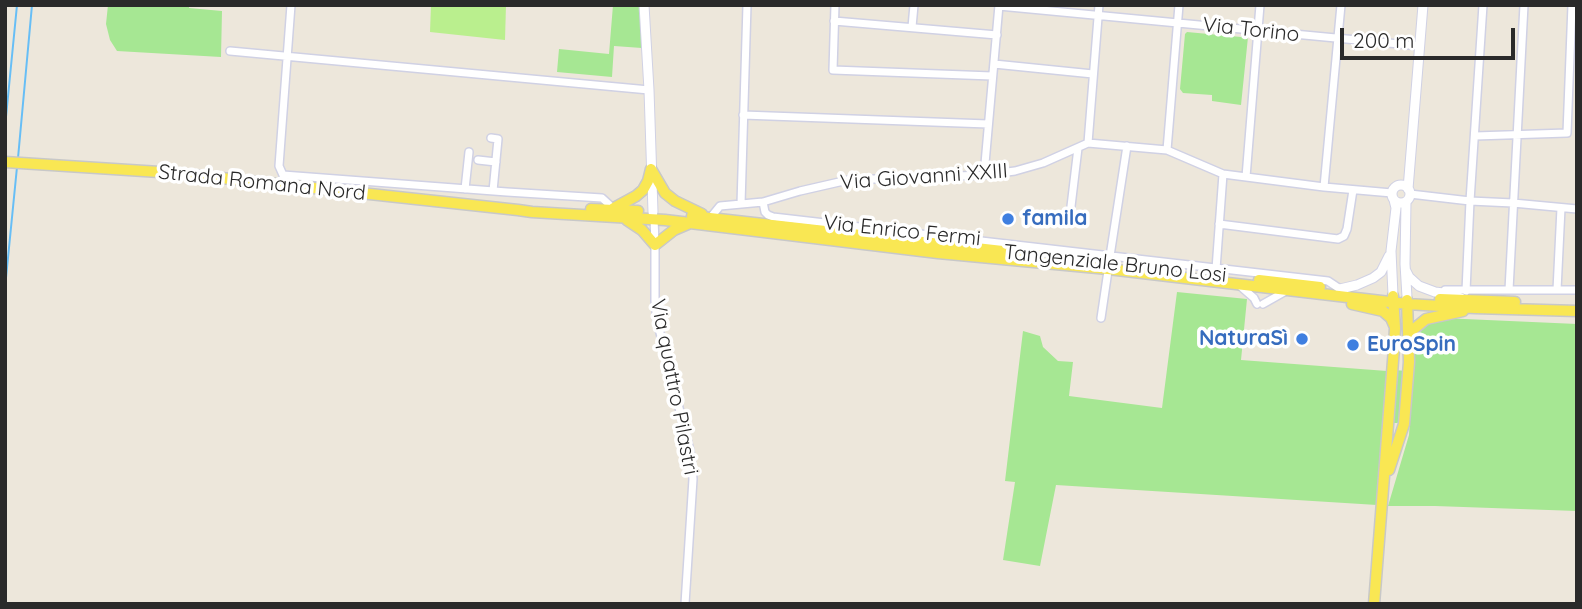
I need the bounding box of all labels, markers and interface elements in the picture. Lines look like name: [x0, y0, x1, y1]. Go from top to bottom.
street label: Via Torino: [1201, 12, 1301, 48]
scale bar: [1344, 14, 1519, 58]
text: 200 m: [1353, 27, 1415, 53]
street label: Via Giovanni XXIII: [839, 159, 1009, 195]
street label: Strada Romana Nord: [157, 160, 367, 206]
place label: famila: [1022, 206, 1088, 232]
street label: Via Enrico Fermi: [822, 210, 982, 252]
marker: famila: [1000, 211, 1016, 227]
street label: Tangenziale Bruno Losi: [1002, 240, 1228, 288]
street label: Via quattro Pilastri: [645, 297, 703, 477]
place label: NaturaSì: [1199, 326, 1288, 352]
marker: NaturaSì: [1294, 331, 1310, 347]
place label: EuroSpin: [1367, 332, 1456, 358]
marker: EuroSpin: [1345, 337, 1361, 353]

